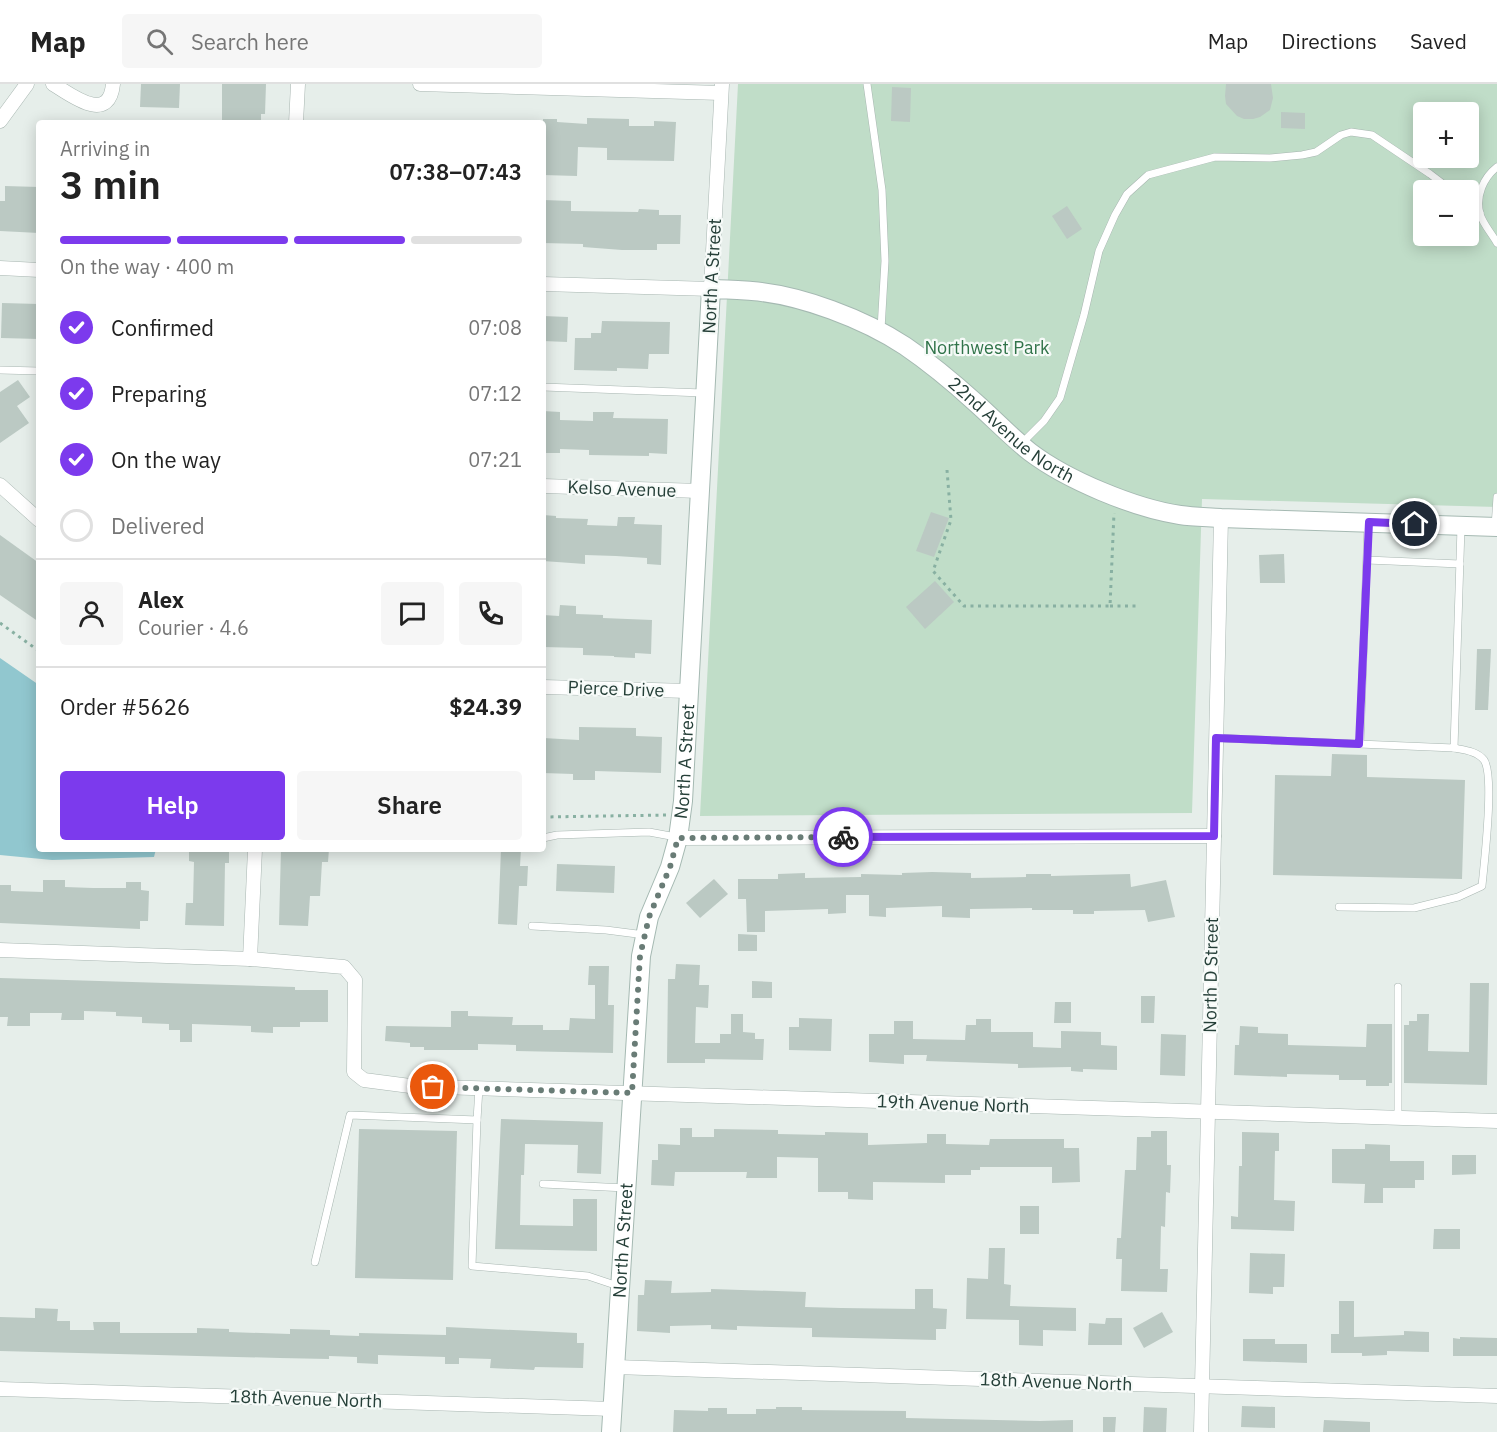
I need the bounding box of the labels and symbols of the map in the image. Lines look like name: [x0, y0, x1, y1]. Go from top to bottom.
street label: North A Street: [697, 218, 726, 334]
park label: Northwest Park: [924, 336, 1050, 359]
street label: 22nd Avenue North: [944, 372, 1078, 488]
street label: Kelso Avenue: [567, 475, 677, 502]
pin: [1389, 498, 1440, 549]
street label: Pierce Drive: [567, 675, 665, 702]
street label: North A Street: [669, 703, 699, 820]
courier: [813, 807, 873, 867]
street label: North D Street: [1198, 917, 1223, 1033]
pin: [407, 1061, 458, 1112]
street label: 19th Avenue North: [876, 1089, 1030, 1118]
street label: North A Street: [607, 1182, 638, 1299]
street label: 18th Avenue North: [979, 1367, 1133, 1396]
street label: 18th Avenue North: [229, 1384, 383, 1413]

